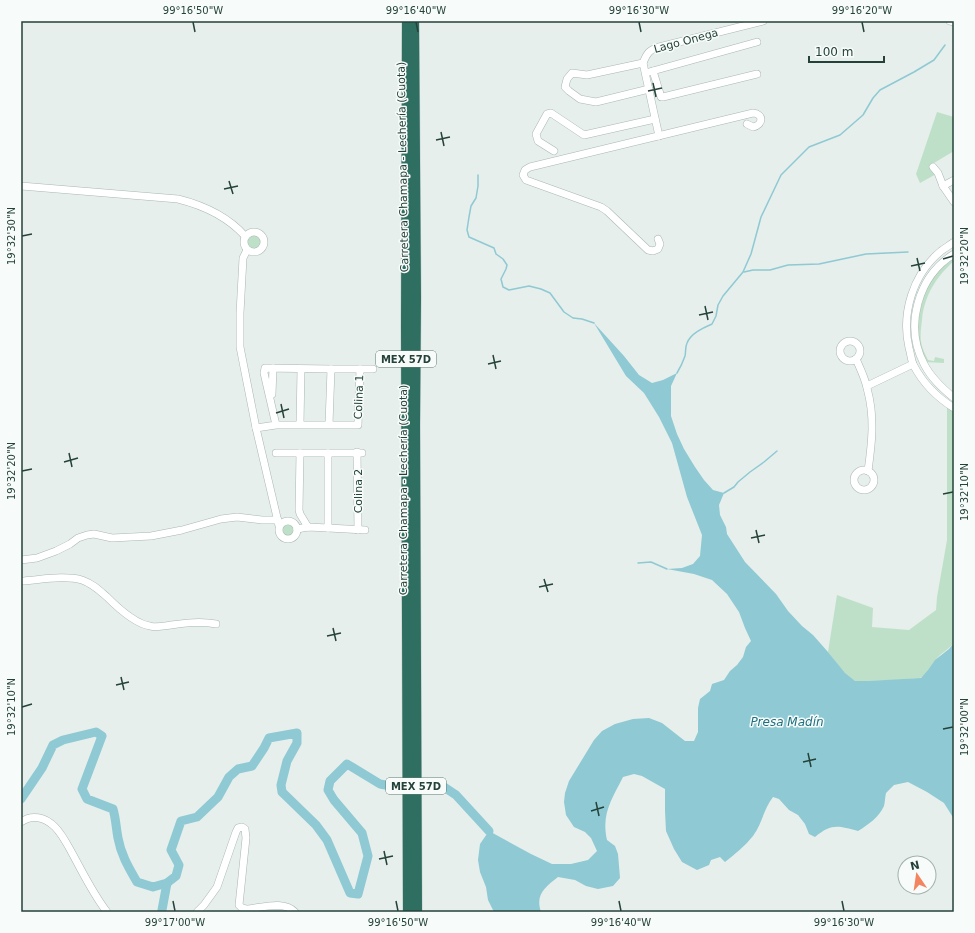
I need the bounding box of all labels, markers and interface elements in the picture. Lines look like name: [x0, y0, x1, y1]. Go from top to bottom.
text: 99°16'50"W: [163, 5, 223, 16]
text: 99°16'40"W: [386, 5, 446, 16]
text: 99°16'30"W: [609, 5, 669, 16]
text: 99°16'20"W: [832, 5, 892, 16]
street label: Lago Onega: [652, 26, 720, 56]
scale bar: [809, 38, 884, 64]
text: 100 m: [815, 45, 853, 59]
street label: Carretera Chamapa - Lechería (Cuota): [395, 62, 411, 272]
text: 19°32'30"N: [6, 207, 17, 265]
text: 19°32'20"N: [959, 227, 970, 285]
road number: MEX 57D: [376, 351, 436, 367]
street label: Colina 1: [352, 374, 366, 420]
street label: Carretera Chamapa - Lechería (Cuota): [397, 385, 410, 595]
text: 19°32'20"N: [6, 442, 17, 500]
text: 19°32'10"N: [959, 463, 970, 521]
street label: Colina 2: [352, 469, 365, 513]
text: 19°32'10"N: [6, 678, 17, 736]
text: 19°32'00"N: [959, 698, 970, 756]
water label: Presa Madín: [750, 715, 824, 729]
road number: MEX 57D: [386, 778, 446, 794]
north arrow: [897, 855, 937, 895]
text: N: [909, 858, 921, 873]
text: 99°17'00"W: [145, 917, 205, 928]
text: 99°16'50"W: [368, 917, 428, 928]
text: 99°16'40"W: [591, 917, 651, 928]
text: 99°16'30"W: [814, 917, 874, 928]

